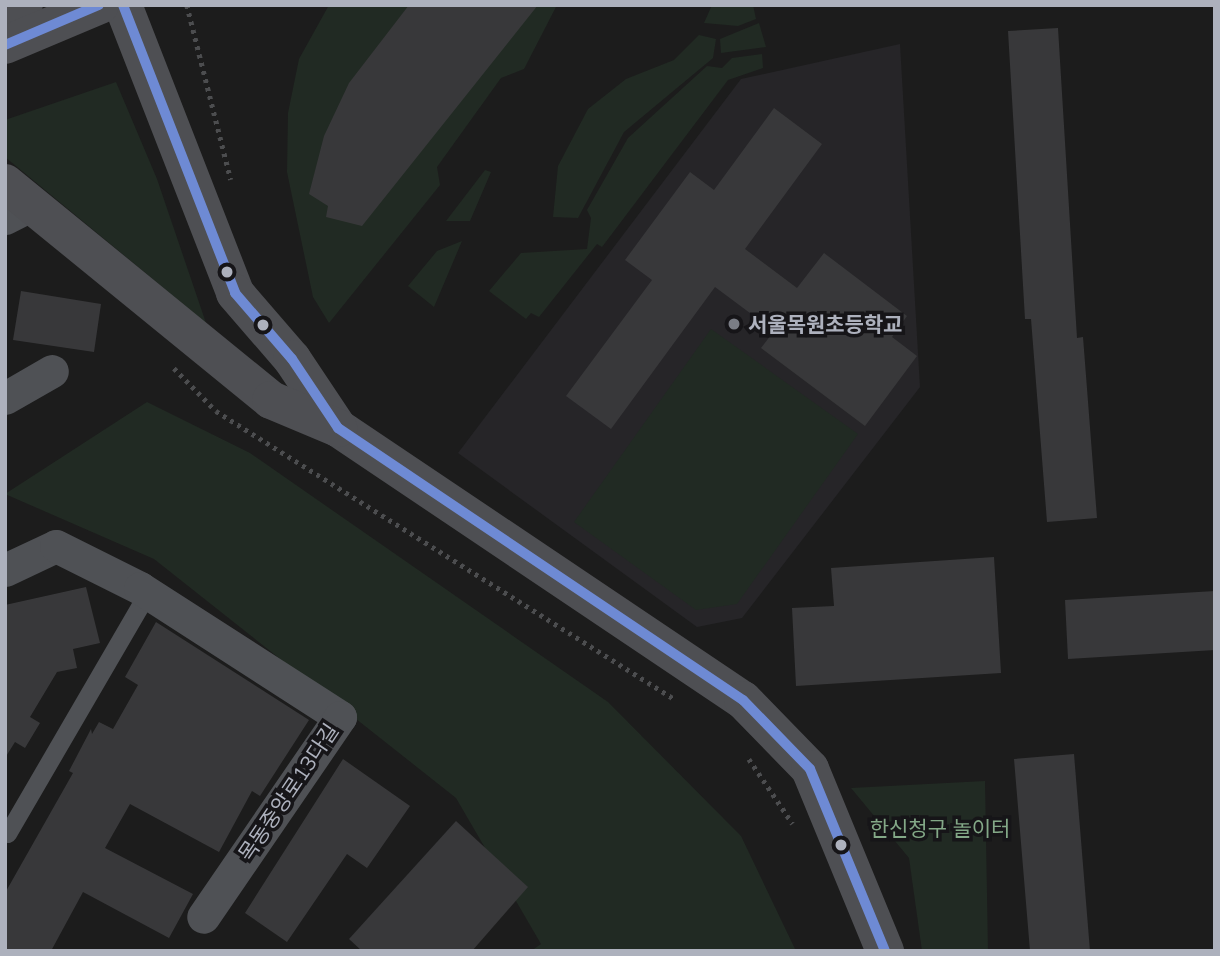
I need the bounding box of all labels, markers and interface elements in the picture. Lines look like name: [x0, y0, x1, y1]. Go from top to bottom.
unlabelled marker: [220, 265, 234, 279]
place label: 서울목원초등학교: [748, 311, 903, 337]
marker: 서울목원초등학교: [726, 316, 742, 332]
unlabelled marker: [256, 318, 270, 332]
street label: 목동중앙로13다길: [233, 718, 343, 866]
park label: 한신청구 놀이터: [870, 815, 1010, 841]
unlabelled marker: [834, 838, 848, 852]

